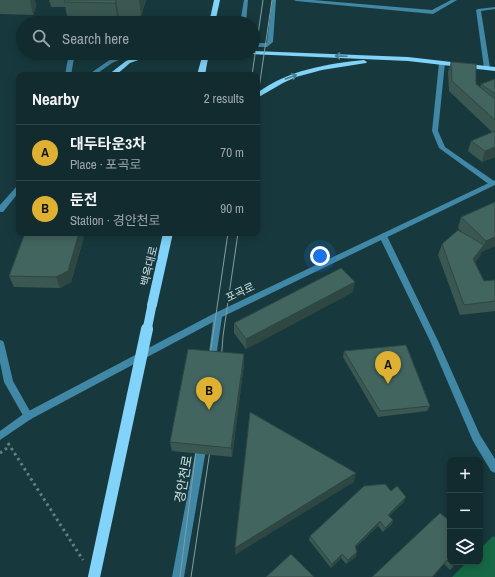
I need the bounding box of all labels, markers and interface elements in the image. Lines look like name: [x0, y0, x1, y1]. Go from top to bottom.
search box: [16, 16, 260, 60]
icon: search: [30, 27, 52, 49]
text: Search here: [62, 28, 129, 49]
one-way arrow: [335, 52, 348, 60]
one-way arrow: [284, 73, 296, 81]
text: Nearby: [32, 87, 79, 110]
text: 2 results: [204, 90, 244, 107]
text: 대두타운3차: [70, 133, 146, 154]
text: A: [41, 144, 49, 161]
text: 70 m: [220, 144, 244, 161]
text: Place · 포곡로: [70, 156, 141, 173]
text: 둔전: [70, 189, 98, 210]
text: B: [41, 200, 49, 217]
text: 90 m: [220, 200, 244, 217]
text: Station · 경안천로: [70, 212, 161, 229]
street label: 백옥대로: [138, 245, 160, 287]
your location: [310, 246, 330, 266]
street label: 포곡로: [223, 279, 257, 305]
pin: A: [375, 351, 401, 384]
pin: B: [196, 377, 222, 410]
street label: 경안천로: [171, 454, 196, 504]
map controls: [447, 457, 483, 565]
button: +: [447, 457, 483, 493]
button: −: [447, 493, 483, 529]
button: layers: [447, 529, 483, 565]

